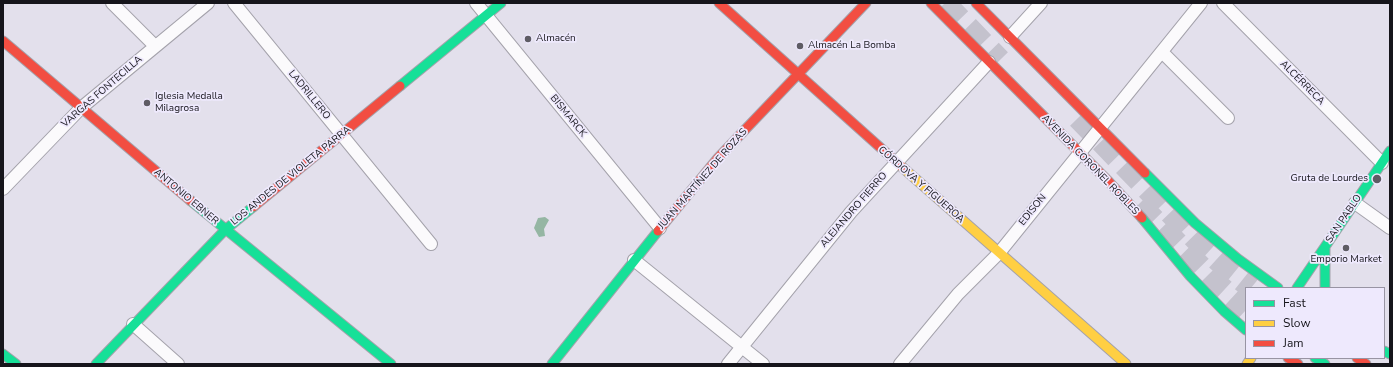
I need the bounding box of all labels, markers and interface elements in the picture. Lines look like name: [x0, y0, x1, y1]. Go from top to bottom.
place label: Almacén: [536, 33, 576, 45]
marker: Almacén: [523, 34, 533, 44]
place label: Almacén La Bomba: [808, 40, 896, 52]
marker: Almacén La Bomba: [795, 41, 805, 51]
street label: VARGAS FONTECILLA: [59, 54, 145, 130]
street label: ALCÉRRECA: [1277, 58, 1327, 108]
street label: LADRILLERO: [285, 68, 333, 122]
place label: Iglesia Medalla Milagrosa: [155, 91, 223, 114]
street label: BISMARCK: [547, 92, 589, 140]
marker: Iglesia Medalla Milagrosa: [142, 98, 152, 108]
street label: AVENIDA CORONEL ROBLES: [1039, 112, 1141, 218]
street label: LOS ANDES DE VIOLETA PARRA: [229, 124, 353, 228]
street label: JUAN MARTÍNEZ DE ROZAS: [656, 126, 750, 232]
street label: CÓRDOVA Y FIGUEROA: [875, 144, 967, 226]
street label: ANTONIO EBNER: [151, 166, 221, 228]
street label: ALEJANDRO FIERRO: [818, 170, 890, 250]
place label: Gruta de Lourdes: [1290, 173, 1368, 185]
marker: Gruta de Lourdes: [1371, 173, 1383, 185]
street label: EDISON: [1017, 192, 1049, 228]
street label: SAN PABLO: [1323, 193, 1365, 245]
marker: Emporio Market: [1341, 243, 1351, 253]
place label: Emporio Market: [1311, 254, 1381, 266]
legend: [1245, 287, 1385, 359]
text: Fast: [1283, 295, 1306, 311]
text: Slow: [1283, 315, 1311, 331]
text: Jam: [1283, 335, 1304, 351]

